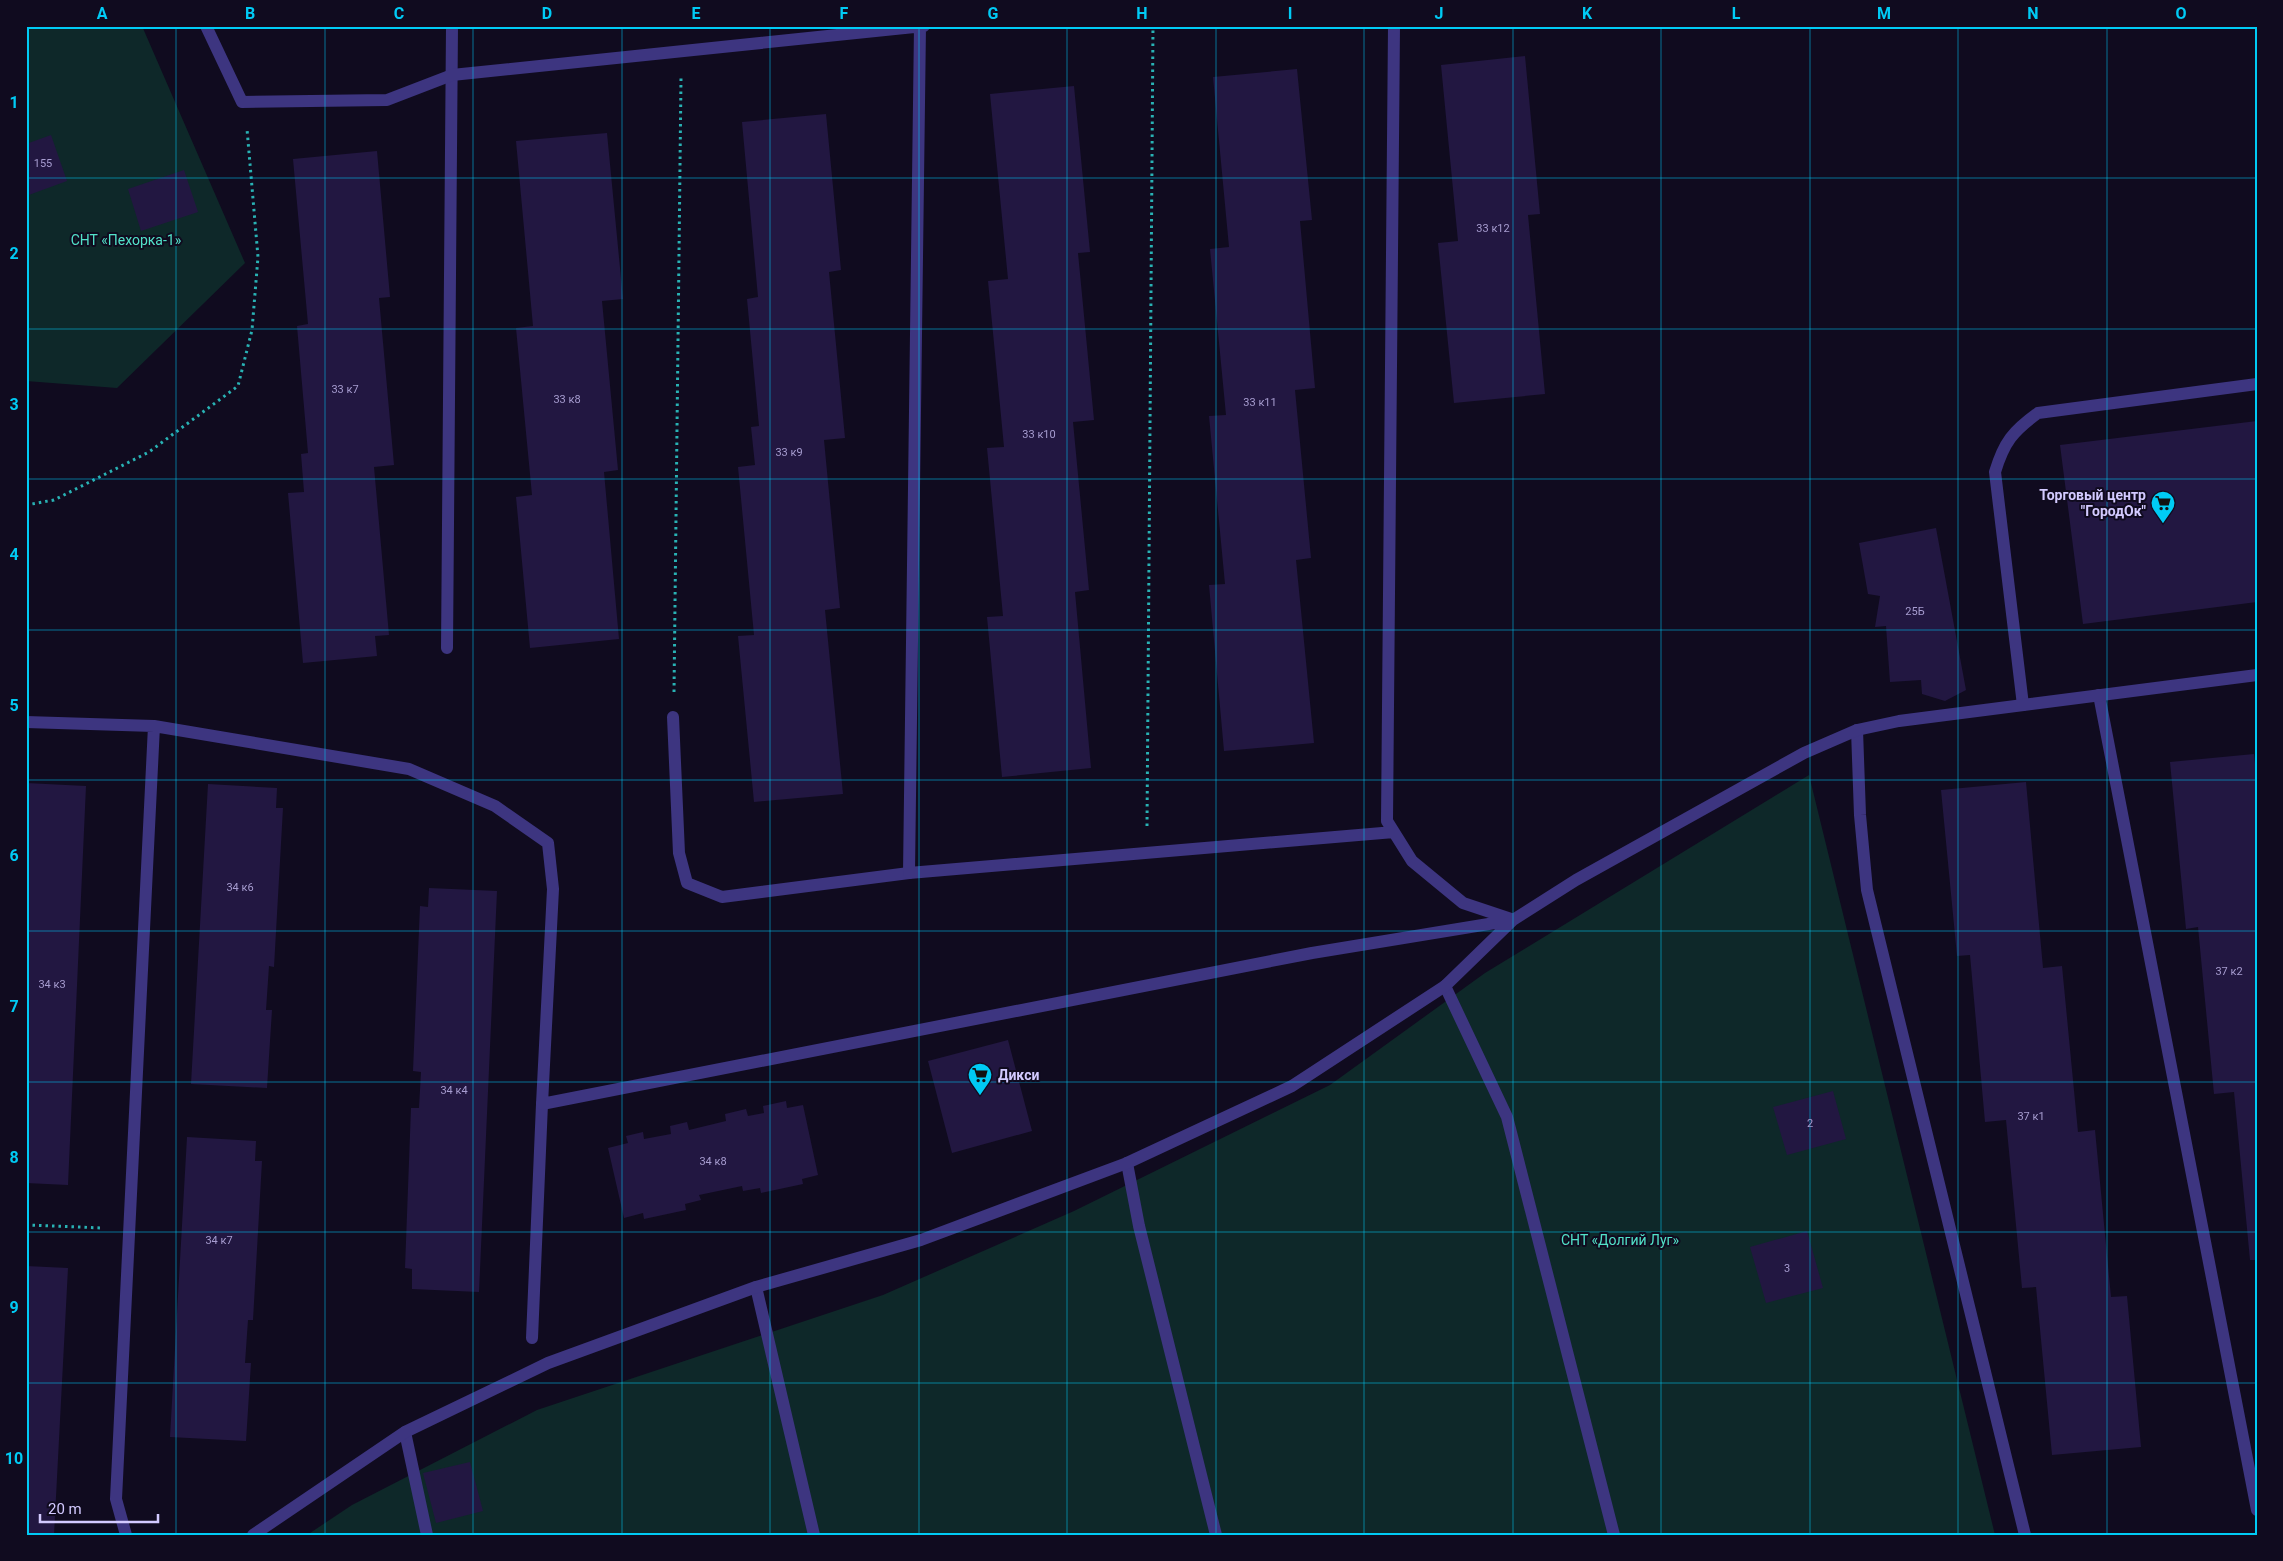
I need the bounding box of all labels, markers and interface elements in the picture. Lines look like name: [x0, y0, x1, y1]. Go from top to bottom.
text: A: [97, 4, 108, 23]
text: B: [245, 4, 255, 23]
text: C: [394, 4, 404, 23]
text: D: [542, 4, 552, 23]
text: E: [692, 4, 701, 23]
text: F: [840, 4, 849, 23]
text: G: [988, 4, 999, 23]
text: H: [1136, 4, 1148, 23]
text: I: [1288, 4, 1292, 23]
text: J: [1435, 4, 1443, 23]
text: K: [1582, 4, 1593, 23]
text: L: [1732, 4, 1741, 23]
text: M: [1877, 4, 1891, 23]
text: N: [2027, 4, 2039, 23]
text: O: [2175, 4, 2187, 23]
text: 1: [9, 93, 19, 112]
house number: 155: [34, 157, 52, 170]
house number: 33 к12: [1476, 222, 1510, 235]
park label: СНТ «Пехорка-1»: [71, 232, 182, 248]
text: 2: [9, 244, 19, 263]
house number: 33 к7: [331, 383, 359, 396]
house number: 33 к8: [553, 393, 581, 406]
text: 3: [9, 395, 19, 414]
house number: 33 к11: [1243, 396, 1277, 409]
house number: 33 к10: [1022, 428, 1056, 441]
house number: 33 к9: [775, 446, 803, 459]
place label: Торговый центр "ГородОк": [2039, 487, 2147, 519]
supermarket icon: Торговый центр "ГородОк": [2150, 490, 2176, 524]
text: 4: [9, 545, 19, 564]
house number: 25Б: [1905, 605, 1925, 618]
text: 5: [9, 696, 19, 715]
text: 6: [9, 846, 19, 865]
house number: 34 к6: [226, 881, 254, 894]
house number: 37 к2: [2215, 965, 2243, 978]
house number: 34 к3: [38, 978, 66, 991]
text: 7: [9, 997, 19, 1016]
supermarket icon: Дикси: [967, 1062, 993, 1096]
place label: Дикси: [998, 1067, 1039, 1083]
house number: 34 к4: [440, 1084, 468, 1097]
house number: 37 к1: [2017, 1110, 2045, 1123]
house number: 2: [1807, 1117, 1813, 1130]
text: 8: [9, 1148, 19, 1167]
house number: 34 к8: [699, 1155, 727, 1168]
park label: СНТ «Долгий Луг»: [1561, 1232, 1679, 1248]
house number: 34 к7: [205, 1234, 233, 1247]
house number: 3: [1784, 1262, 1790, 1275]
text: 9: [9, 1298, 19, 1317]
text: 10: [5, 1449, 23, 1468]
scale bar: [40, 1491, 158, 1523]
text: 20 m: [48, 1500, 82, 1518]

